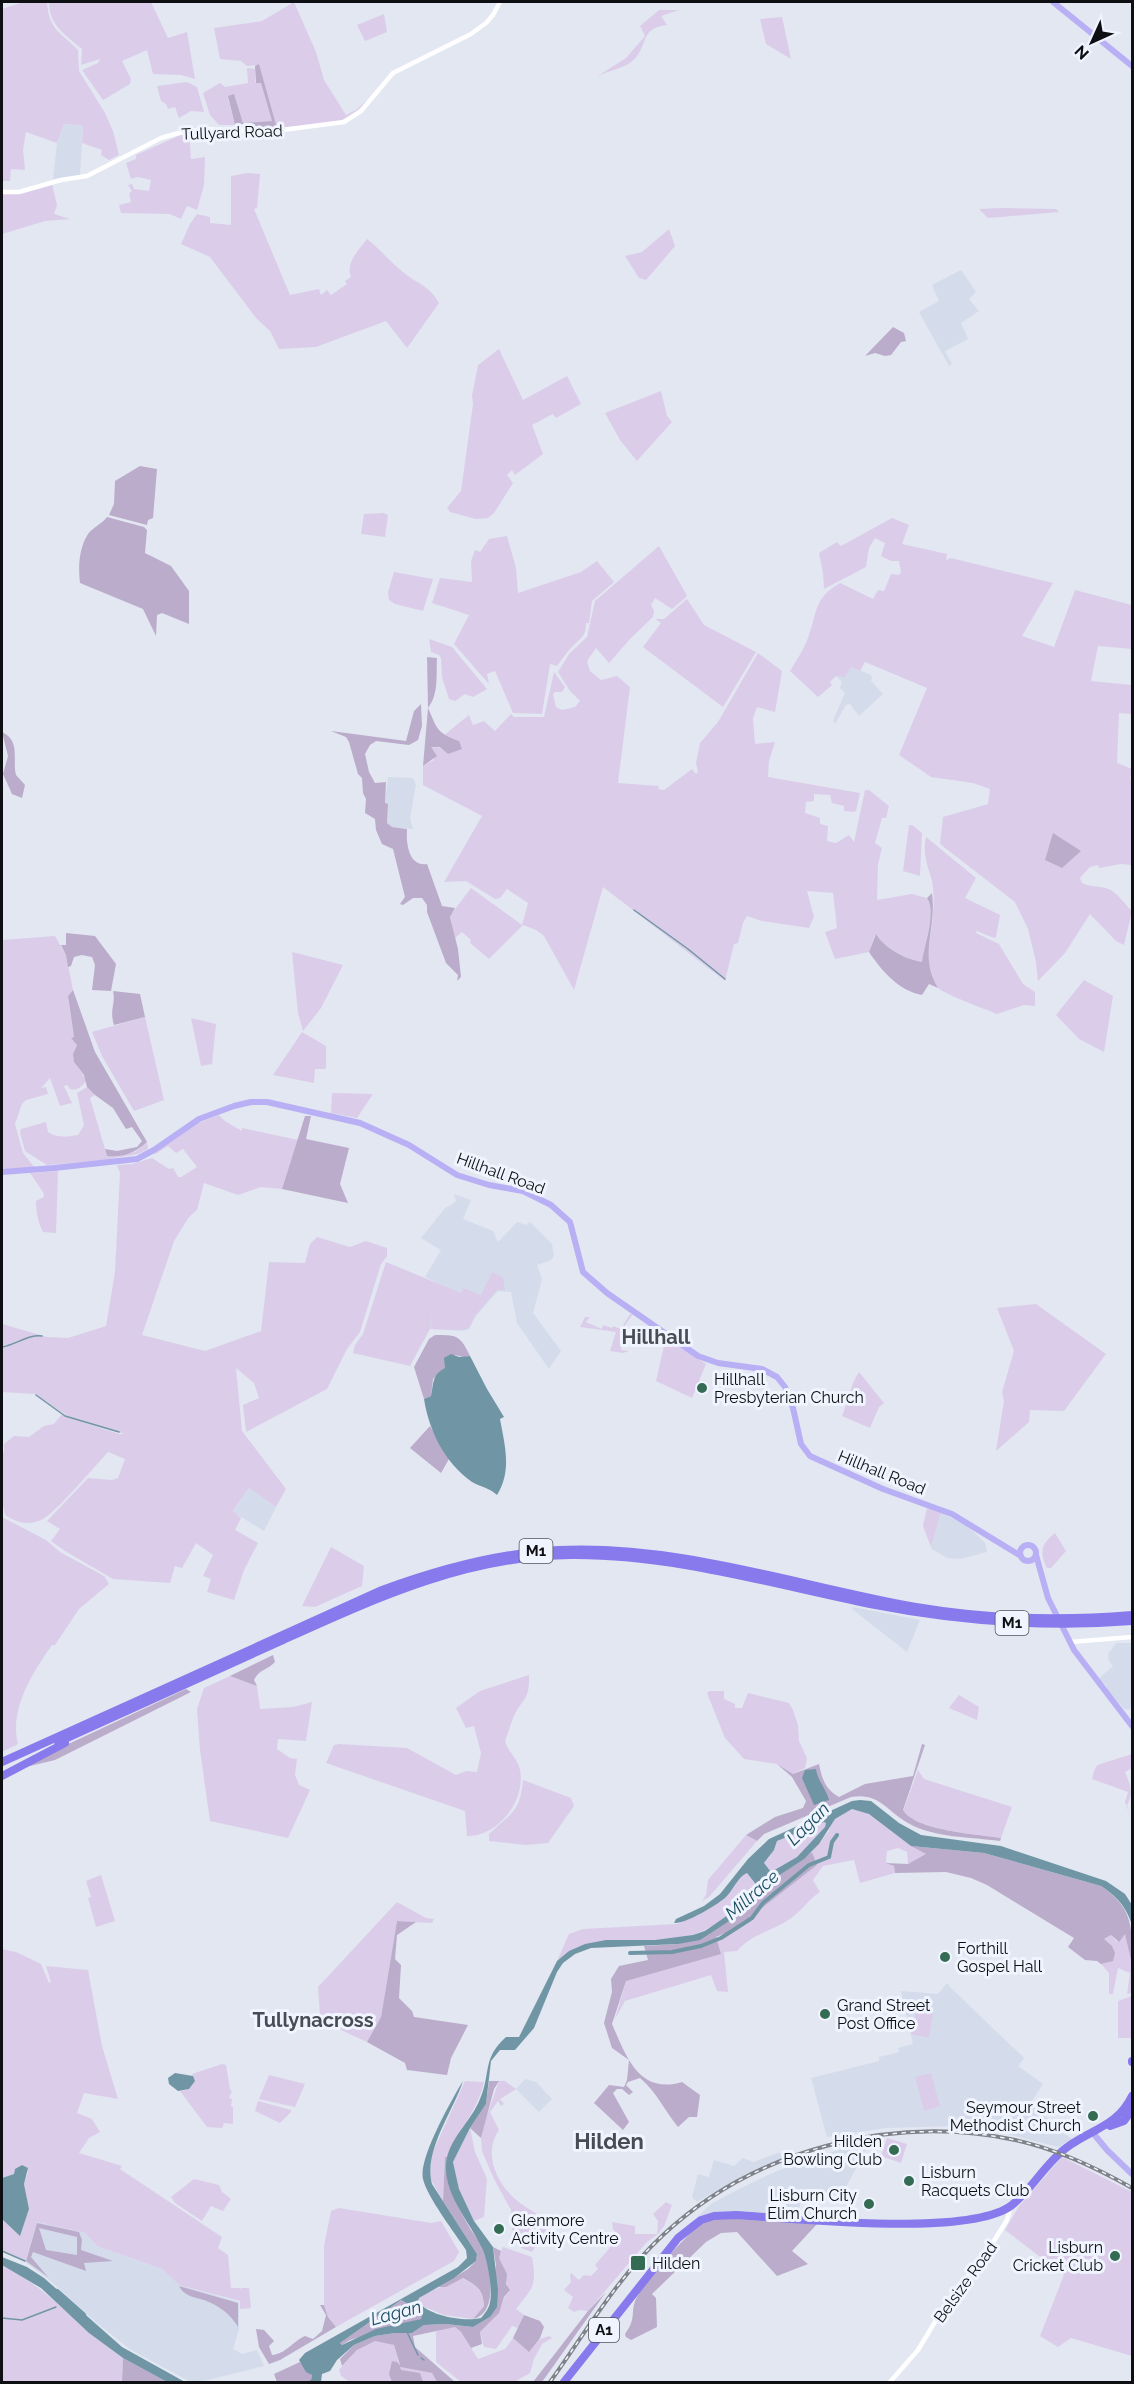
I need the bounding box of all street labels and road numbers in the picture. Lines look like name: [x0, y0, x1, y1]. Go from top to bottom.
street label: Tullyard Road: [181, 121, 283, 144]
street label: Hillhall Road: [454, 1149, 548, 1198]
street label: Hillhall Road: [835, 1446, 928, 1499]
road number: M1: [520, 1539, 552, 1563]
road number: M1: [996, 1611, 1028, 1635]
street label: Belsize Road: [930, 2238, 1001, 2326]
road number: A1: [589, 2318, 619, 2342]

